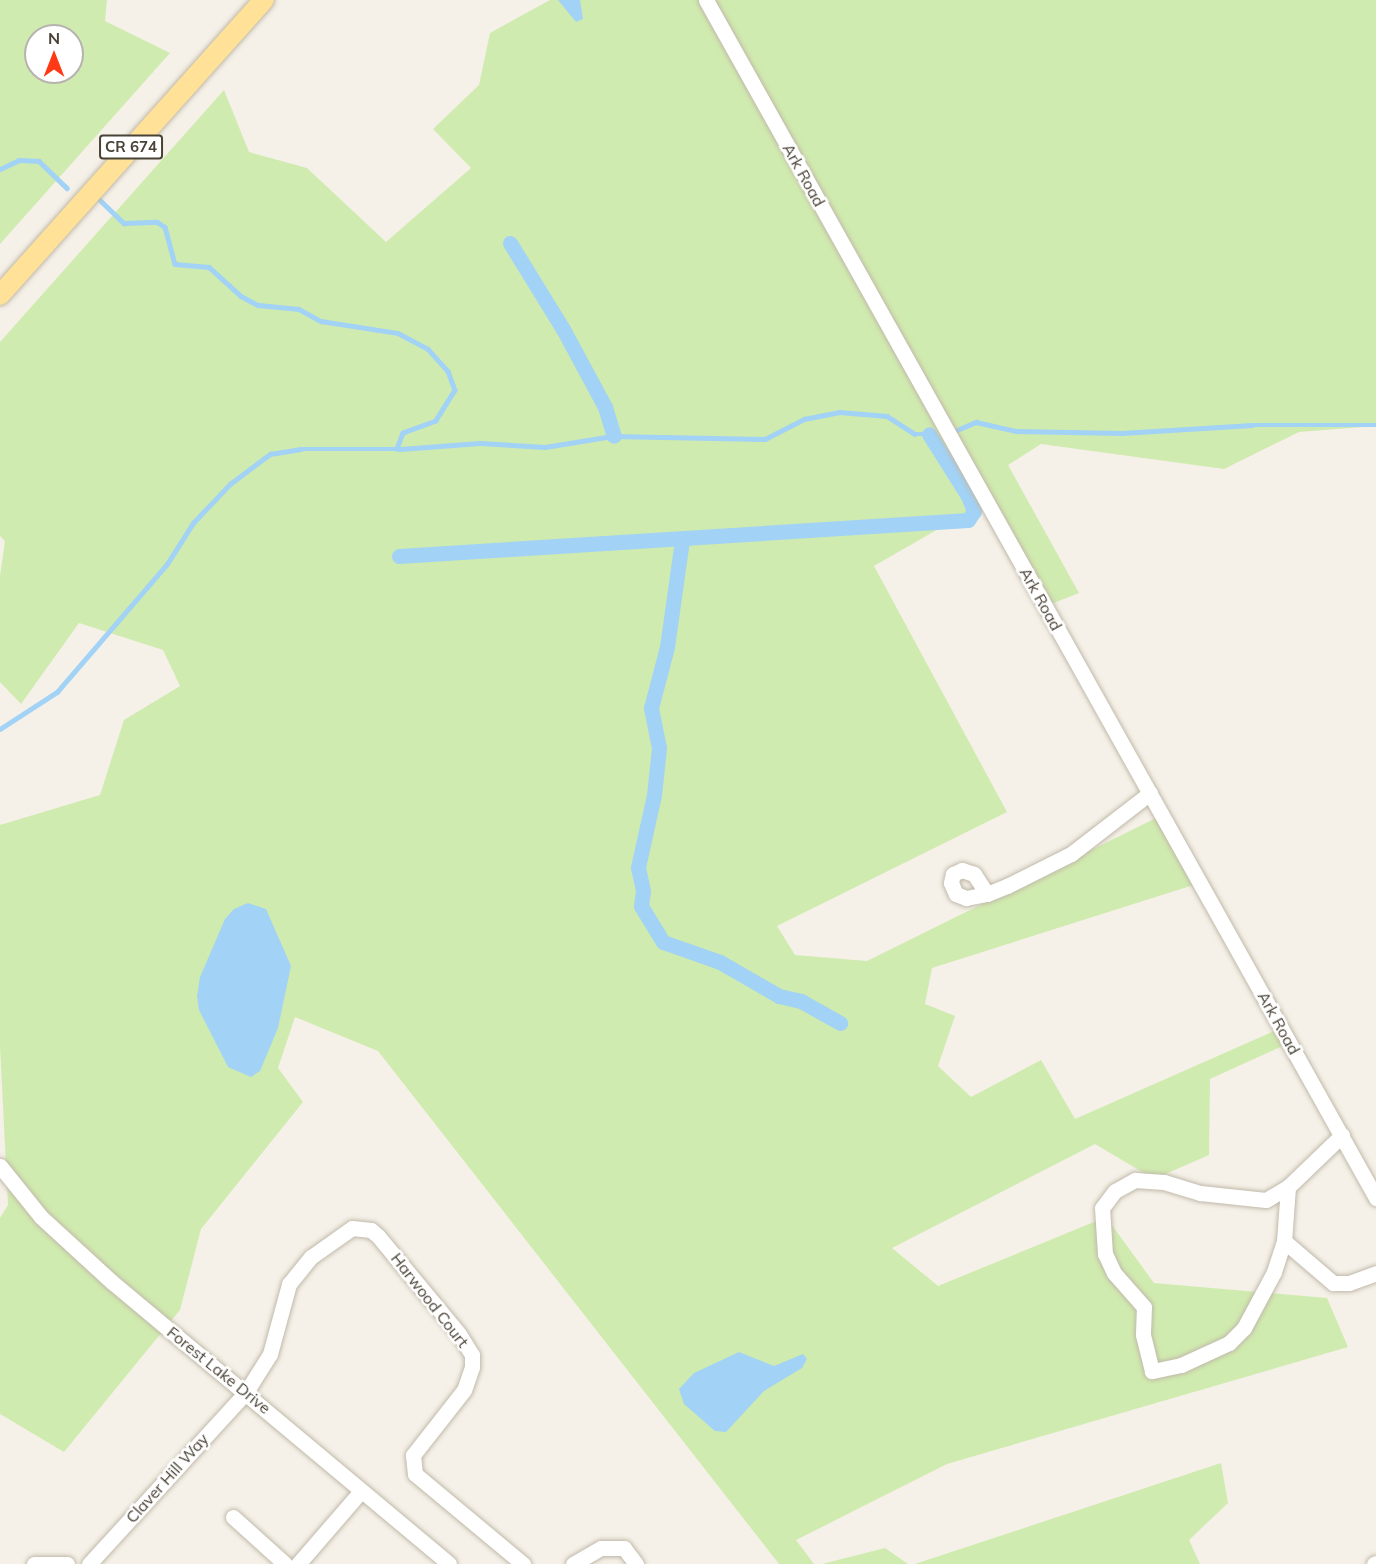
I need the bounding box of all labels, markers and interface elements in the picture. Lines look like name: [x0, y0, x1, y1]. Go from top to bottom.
north arrow: [24, 24, 84, 84]
text: N: [48, 28, 60, 48]
road number: CR 674: [98, 135, 164, 159]
street label: Ark Road: [779, 140, 829, 210]
street label: Ark Road: [1016, 564, 1066, 634]
street label: Ark Road: [1254, 988, 1304, 1058]
street label: Harwood Court: [387, 1249, 473, 1351]
street label: Forest Lake Drive: [163, 1322, 275, 1418]
street label: Claver Hill Way: [122, 1429, 212, 1527]

